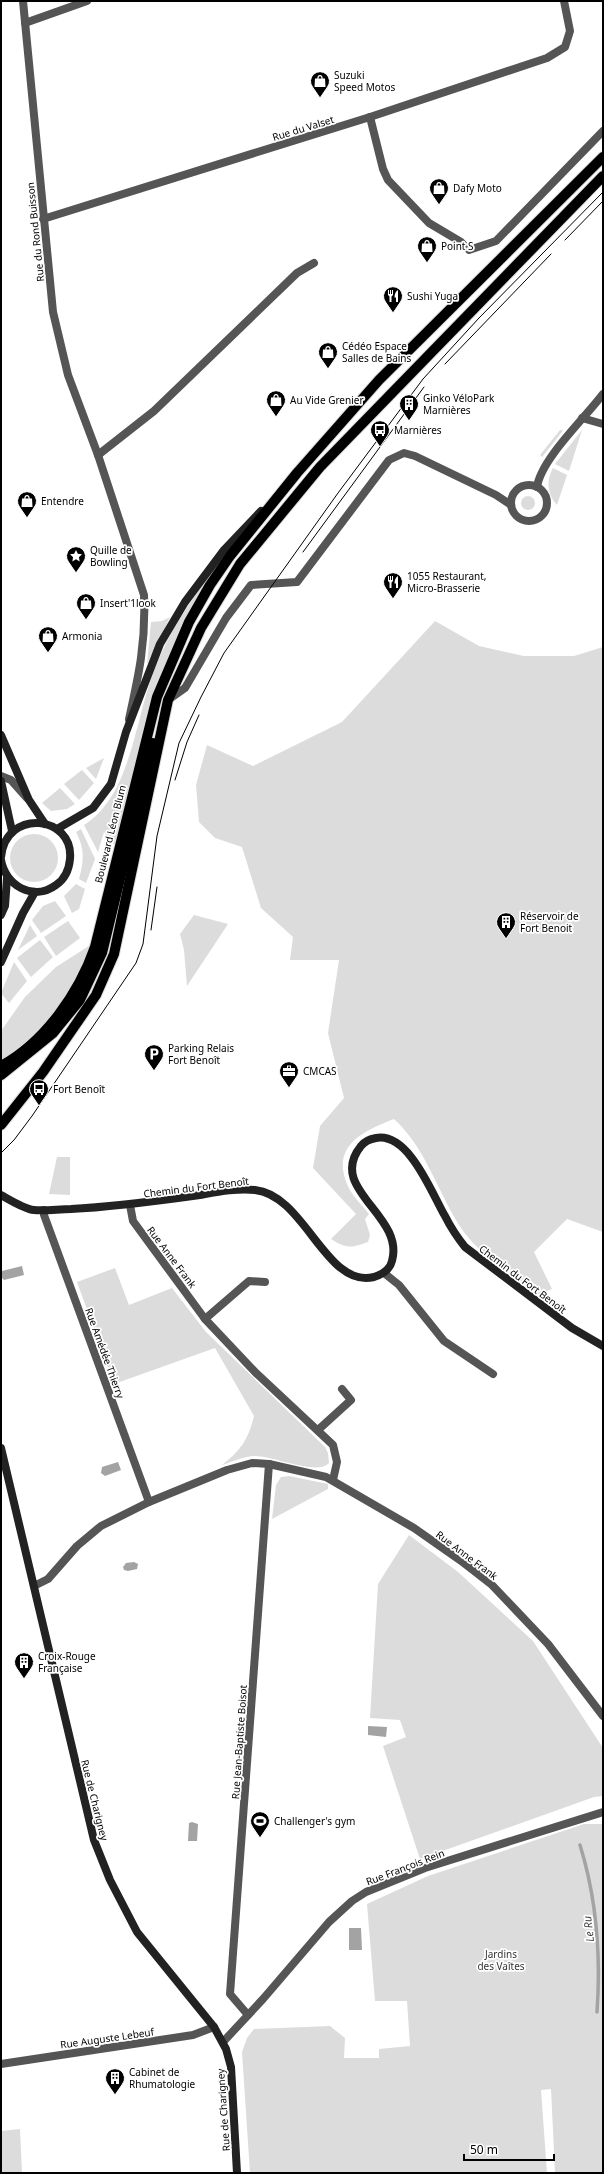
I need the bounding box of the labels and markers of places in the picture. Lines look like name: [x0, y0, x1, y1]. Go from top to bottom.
place label: Suzuki Speed Motos: [334, 68, 395, 94]
shop icon: Suzuki Speed Motos: [309, 70, 331, 98]
shop icon: Dafy Moto: [428, 177, 450, 205]
place label: Dafy Moto: [453, 181, 502, 195]
shop icon: Point S: [416, 235, 438, 263]
place label: Point S: [441, 239, 474, 253]
restaurant icon: Sushi Yuga: [382, 285, 404, 313]
place label: Sushi Yuga: [407, 289, 458, 303]
place label: Cédéo Espace Salles de Bains: [342, 339, 412, 365]
shop icon: Cédéo Espace Salles de Bains: [317, 341, 339, 369]
shop icon: Au Vide Grenier: [265, 389, 287, 417]
place label: Ginko VéloPark Marnières: [423, 391, 495, 417]
place label: Au Vide Grenier: [290, 393, 364, 407]
building icon: Ginko VéloPark Marnières: [398, 393, 420, 421]
bus stop icon: Marnières: [369, 419, 391, 447]
place label: Marnières: [394, 423, 442, 437]
shop icon: Entendre: [16, 490, 38, 518]
place label: Entendre: [41, 494, 84, 508]
place label: Quille de Bowling: [90, 543, 132, 569]
place icon: Quille de Bowling: [65, 545, 87, 573]
place label: 1055 Restaurant, Micro-Brasserie: [407, 569, 487, 595]
restaurant icon: 1055 Restaurant, Micro-Brasserie: [382, 571, 404, 599]
shop icon: Insert'1look: [75, 592, 97, 620]
place label: Insert'1look: [100, 596, 157, 610]
shop icon: Armonia: [37, 625, 59, 653]
place label: Armonia: [62, 629, 102, 643]
place label: Réservoir de Fort Benoit: [520, 909, 579, 935]
building icon: Réservoir de Fort Benoit: [495, 911, 517, 939]
place label: Parking Relais Fort Benoît: [168, 1041, 234, 1067]
parking icon: Parking Relais Fort Benoît: [143, 1043, 165, 1071]
office icon: CMCAS: [278, 1060, 300, 1088]
place label: CMCAS: [303, 1064, 337, 1078]
bus stop icon: Fort Benoît: [28, 1078, 50, 1106]
place label: Fort Benoît: [53, 1082, 106, 1096]
place label: Croix-Rouge Française: [38, 1649, 96, 1675]
building icon: Croix-Rouge Française: [13, 1651, 35, 1679]
sports icon: Challenger's gym: [249, 1810, 271, 1838]
place label: Challenger's gym: [274, 1814, 355, 1828]
place label: Cabinet de Rhumatologie: [129, 2065, 196, 2091]
building icon: Cabinet de Rhumatologie: [104, 2067, 126, 2095]

